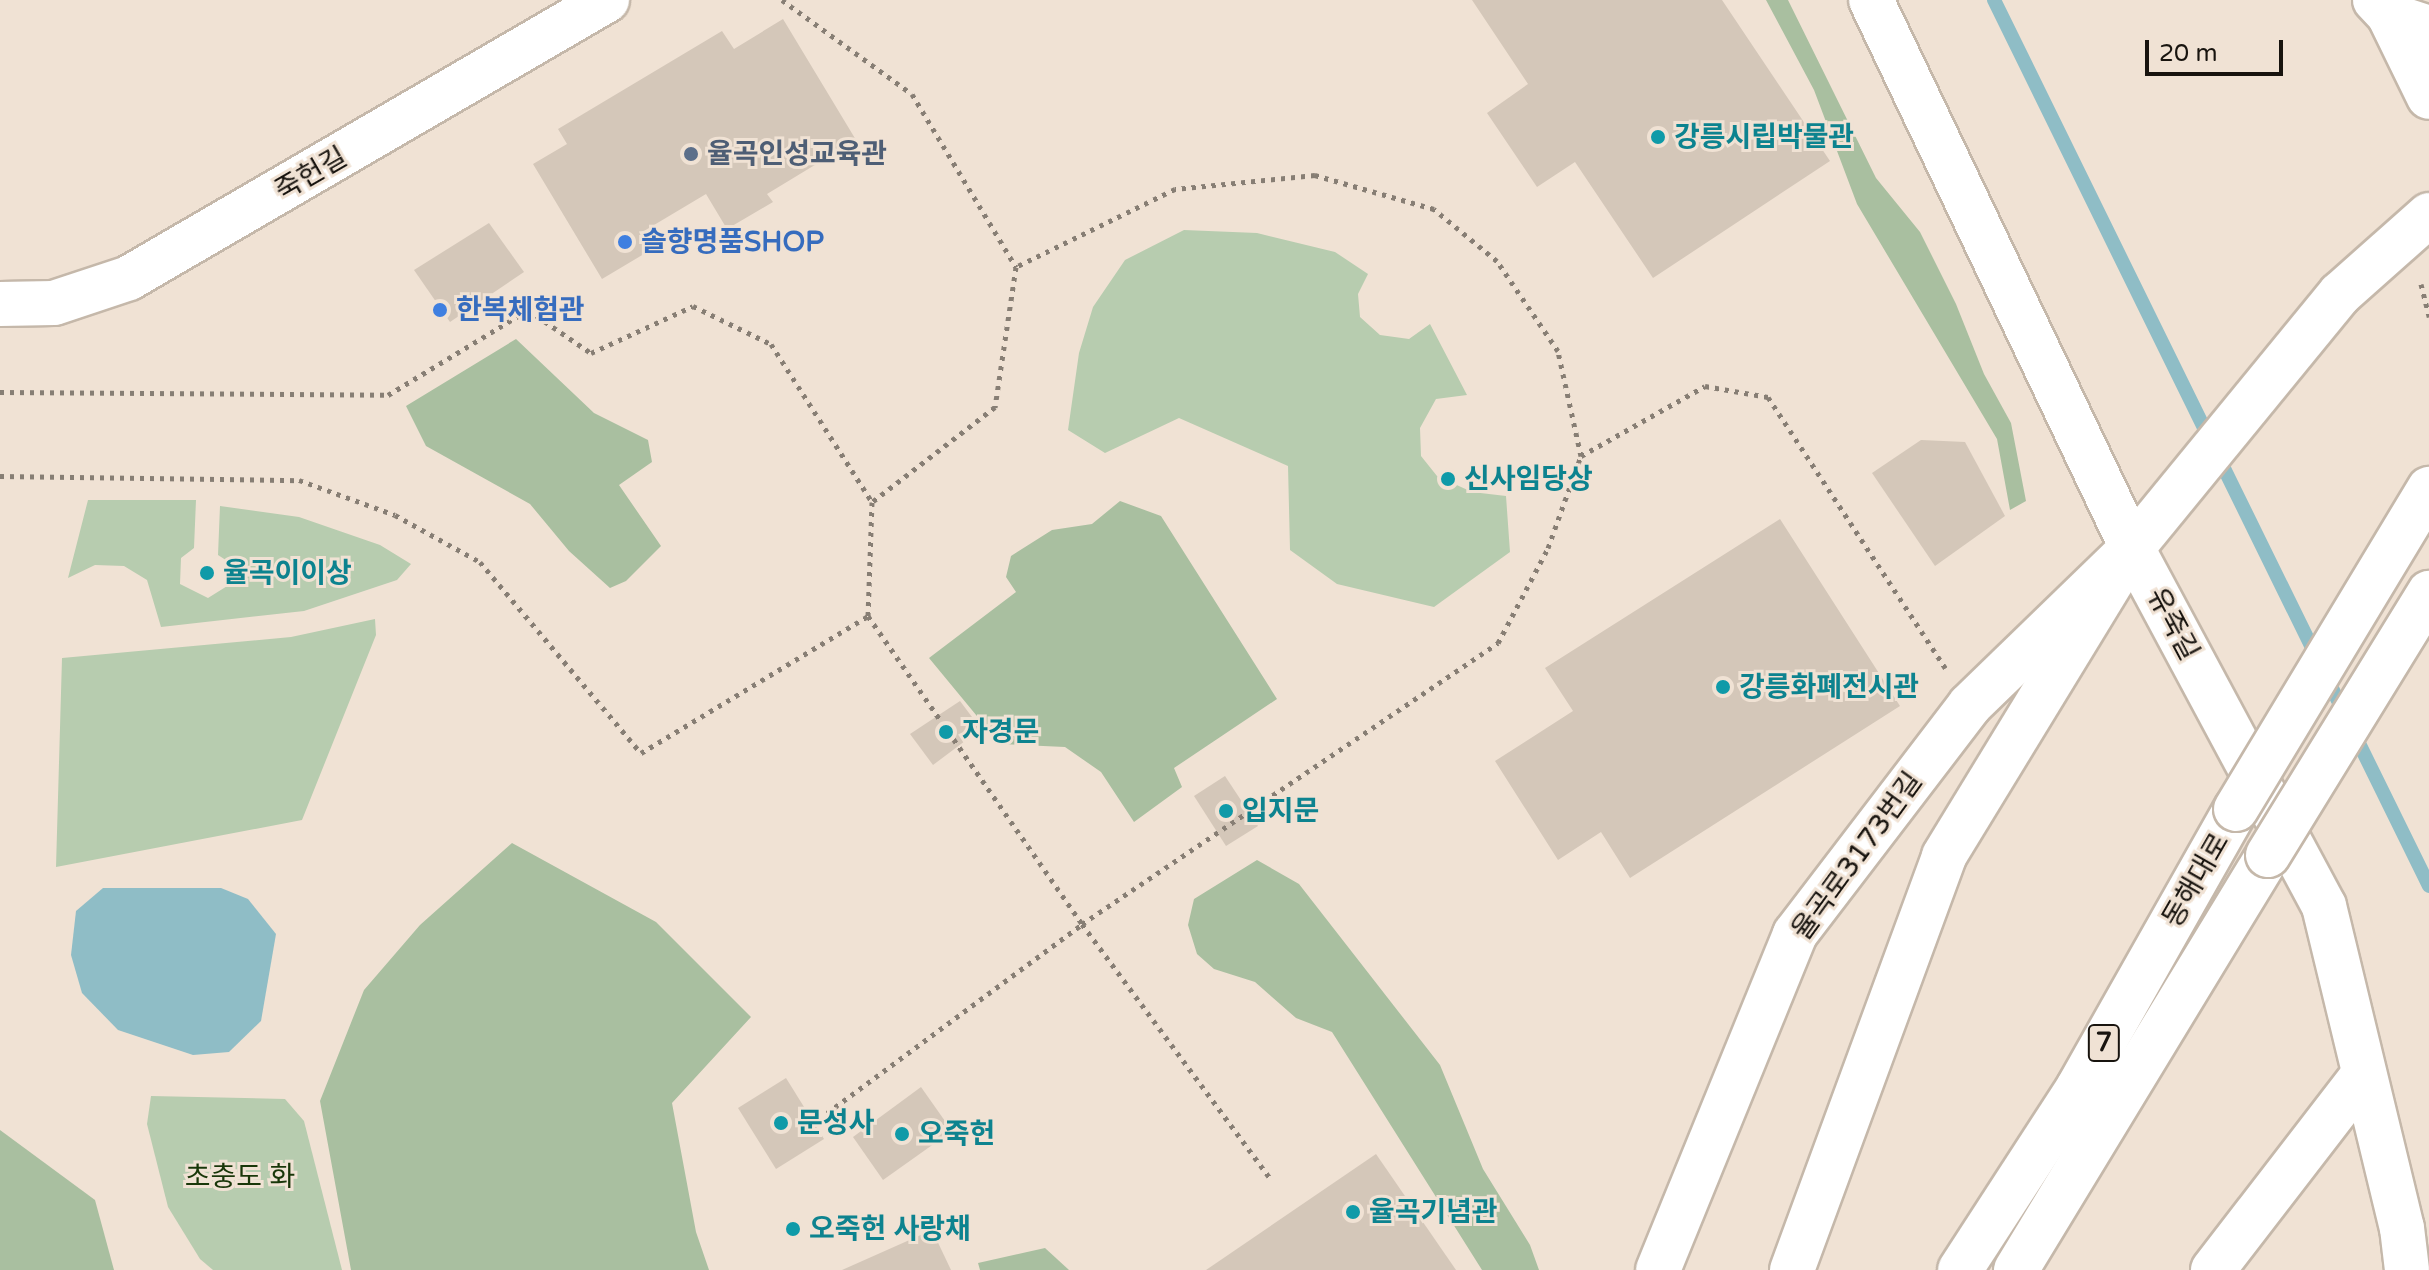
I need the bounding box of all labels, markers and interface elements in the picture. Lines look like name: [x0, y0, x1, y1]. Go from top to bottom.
scale bar: [2149, 24, 2287, 74]
text: 20 m: [2159, 39, 2217, 68]
place label: 강릉시립박물관: [1674, 120, 1854, 154]
marker: 강릉시립박물관: [1649, 128, 1667, 146]
place label: 율곡인성교육관: [707, 137, 887, 171]
street label: 죽헌길: [269, 140, 353, 208]
marker: 율곡인성교육관: [682, 145, 700, 163]
place label: 솔향명품SHOP: [641, 225, 824, 259]
marker: 솔향명품SHOP: [616, 233, 634, 251]
place label: 한복체험관: [456, 293, 585, 327]
marker: 한복체험관: [431, 301, 449, 319]
place label: 신사임당상: [1464, 462, 1593, 496]
marker: 신사임당상: [1439, 470, 1457, 488]
place label: 율곡이이상: [223, 556, 352, 590]
marker: 율곡이이상: [198, 564, 216, 582]
street label: 유죽길: [2140, 582, 2206, 666]
place label: 강릉화폐전시관: [1739, 670, 1919, 704]
marker: 강릉화폐전시관: [1714, 678, 1732, 696]
place label: 자경문: [962, 715, 1039, 749]
marker: 자경문: [937, 723, 955, 741]
street label: 율곡로3173번길: [1785, 766, 1929, 946]
place label: 입지문: [1242, 794, 1319, 828]
marker: 입지문: [1217, 802, 1235, 820]
street label: 동해대로: [2156, 827, 2236, 933]
road number: 7: [2086, 1021, 2122, 1065]
place label: 문성사: [797, 1106, 874, 1140]
marker: 문성사: [772, 1114, 790, 1132]
place label: 오죽헌: [918, 1117, 995, 1151]
marker: 오죽헌: [893, 1125, 911, 1143]
park label: 초충도 화: [185, 1160, 295, 1194]
place label: 율곡기념관: [1369, 1195, 1498, 1229]
marker: 율곡기념관: [1344, 1203, 1362, 1221]
place label: 오죽헌 사랑채: [809, 1212, 971, 1246]
marker: 오죽헌 사랑채: [784, 1220, 802, 1238]

